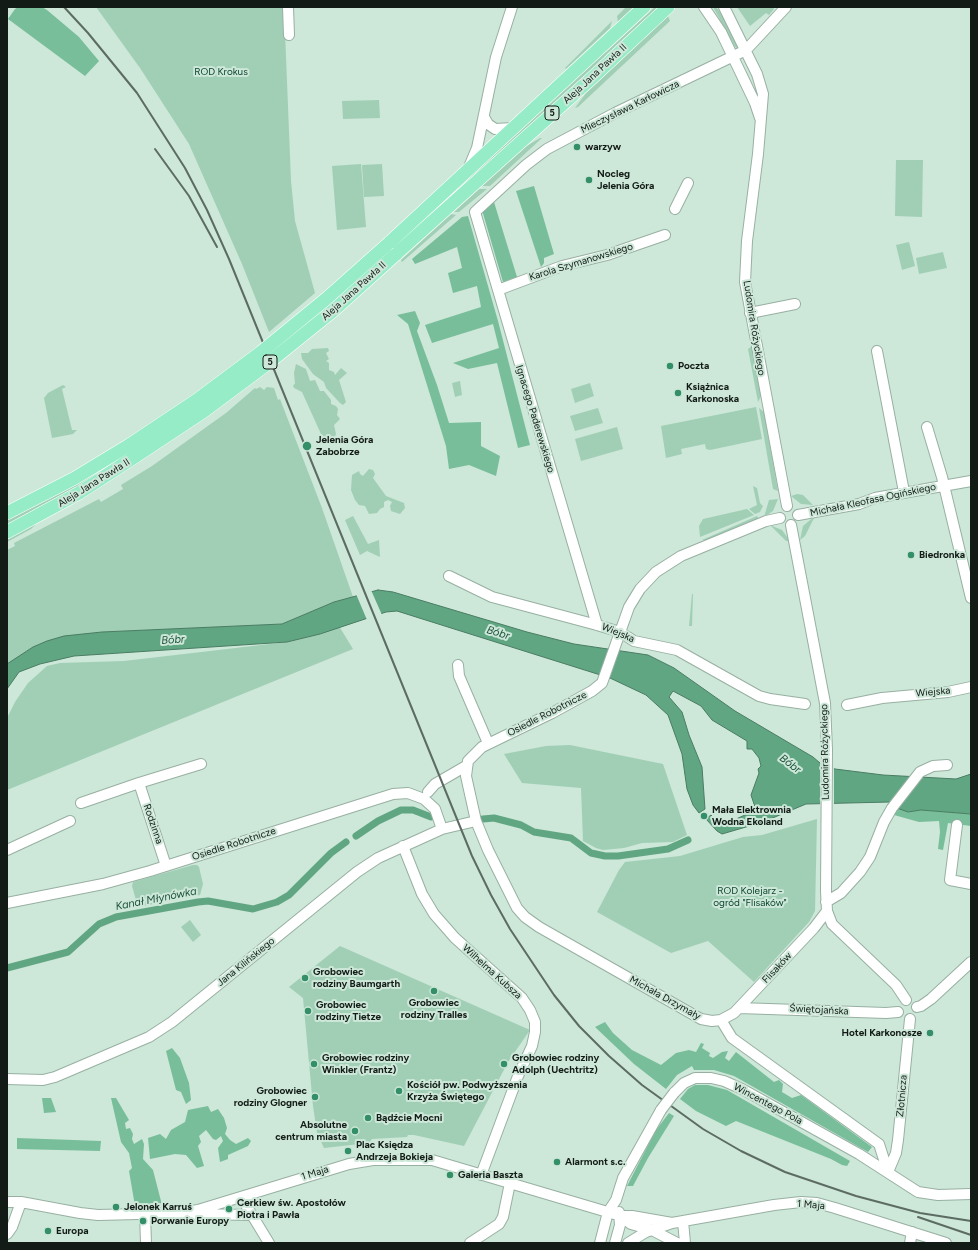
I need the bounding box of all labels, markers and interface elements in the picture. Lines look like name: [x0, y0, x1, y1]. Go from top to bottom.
street label: Aleja Jana Pawła II: [561, 41, 629, 107]
park label: ROD Krokus: [194, 66, 248, 78]
street label: Mieczysława Karłowicza: [579, 78, 681, 136]
road number: 5: [545, 106, 559, 120]
place label: warzyw: [585, 141, 621, 153]
marker: warzyw: [572, 142, 582, 152]
place label: Nocleg Jelenia Góra: [597, 168, 654, 192]
marker: Nocleg Jelenia Góra: [584, 175, 594, 185]
street label: Karola Szymanowskiego: [528, 240, 634, 284]
street label: Aleja Jana Pawła II: [319, 259, 389, 323]
street label: Ludomira Różyckiego: [741, 280, 767, 376]
road number: 5: [263, 355, 277, 369]
place label: Poczta: [678, 360, 709, 372]
marker: Poczta: [665, 361, 675, 371]
street label: Ignacego Paderewskiego: [513, 364, 557, 474]
place label: Książnica Karkonoska: [686, 381, 739, 404]
marker: Książnica Karkonoska: [673, 388, 683, 398]
place label: Jelenia Góra Zabobrze: [316, 434, 373, 458]
marker: Jelenia Góra Zabobrze: [301, 440, 313, 452]
street label: Aleja Jana Pawła II: [56, 456, 132, 510]
street label: Michała Kleofasa Ogińskiego: [809, 481, 937, 519]
place label: Biedronka: [919, 549, 965, 561]
marker: Biedronka: [906, 550, 916, 560]
street label: Wiejska: [600, 621, 636, 645]
water label: Bóbr: [485, 623, 511, 643]
water label: Bóbr: [161, 633, 185, 647]
street label: Wiejska: [915, 685, 951, 699]
street label: Osiedle Robotnicze: [505, 689, 589, 739]
street label: Ludomira Różyckiego: [818, 704, 832, 800]
water label: Bóbr: [777, 752, 803, 776]
street label: Rodzinna: [141, 802, 165, 846]
place label: Mała Elektrownia Wodna Ekoland: [712, 804, 791, 828]
marker: Mała Elektrownia Wodna Ekoland: [699, 811, 709, 821]
street label: Osiedle Robotnicze: [191, 825, 277, 863]
water label: Kanał Młynówka: [114, 885, 198, 913]
park label: ROD Kolejarz - ogród "Flisaków": [713, 885, 787, 908]
street label: Jana Kilińskiego: [215, 935, 277, 989]
street label: Wilhelma Kubsza: [460, 942, 524, 1002]
street label: Flisaków: [760, 950, 794, 986]
place label: Grobowiec rodziny Baumgarth: [313, 966, 400, 990]
marker: Grobowiec rodziny Baumgarth: [300, 973, 310, 983]
street label: Michała Drzymały: [627, 974, 703, 1022]
marker: Grobowiec rodziny Tralles: [429, 986, 439, 996]
place label: Grobowiec rodziny Tralles: [401, 997, 467, 1020]
place label: Grobowiec rodziny Tietze: [316, 999, 381, 1022]
street label: Świętojańska: [789, 1002, 849, 1018]
marker: Grobowiec rodziny Tietze: [303, 1006, 313, 1016]
place label: Hotel Karkonosze: [842, 1027, 922, 1039]
marker: Hotel Karkonosze: [925, 1028, 935, 1038]
place label: Grobowiec rodziny Winkler (Frantz): [322, 1052, 409, 1076]
place label: Grobowiec rodziny Adolph (Uechtritz): [512, 1052, 599, 1076]
marker: Grobowiec rodziny Winkler (Frantz): [309, 1059, 319, 1069]
marker: Grobowiec rodziny Adolph (Uechtritz): [499, 1059, 509, 1069]
street label: Złotnicza: [894, 1074, 910, 1118]
place label: Kościół pw. Podwyższenia Krzyża Świętego: [407, 1079, 527, 1102]
street label: Wincentego Pola: [732, 1081, 804, 1127]
place label: Grobowiec rodziny Glogner: [234, 1085, 307, 1108]
marker: Kościół pw. Podwyższenia Krzyża Świętego: [394, 1086, 404, 1096]
marker: Grobowiec rodziny Glogner: [310, 1092, 320, 1102]
place label: Bądźcie Mocni: [376, 1112, 442, 1124]
marker: Bądźcie Mocni: [363, 1113, 373, 1123]
place label: Absolutne centrum miasta: [275, 1119, 347, 1142]
marker: Absolutne centrum miasta: [350, 1126, 360, 1136]
place label: Plac Księdza Andrzeja Bokieja: [356, 1139, 433, 1162]
marker: Plac Księdza Andrzeja Bokieja: [343, 1146, 353, 1156]
place label: Alarmont s.c.: [565, 1156, 625, 1168]
marker: Alarmont s.c.: [552, 1157, 562, 1167]
street label: 1 Maja: [300, 1163, 330, 1183]
place label: Galeria Baszta: [458, 1169, 523, 1181]
marker: Galeria Baszta: [445, 1170, 455, 1180]
place label: Cerkiew św. Apostołów Piotra i Pawła: [237, 1197, 346, 1220]
street label: 1 Maja: [797, 1198, 825, 1212]
place label: Jelonek Karruś: [124, 1201, 192, 1213]
marker: Jelonek Karruś: [111, 1202, 121, 1212]
marker: Cerkiew św. Apostołów Piotra i Pawła: [224, 1204, 234, 1214]
place label: Porwanie Europy: [151, 1215, 229, 1227]
marker: Porwanie Europy: [138, 1216, 148, 1226]
place label: Europa: [56, 1225, 89, 1237]
marker: Europa: [43, 1226, 53, 1236]

